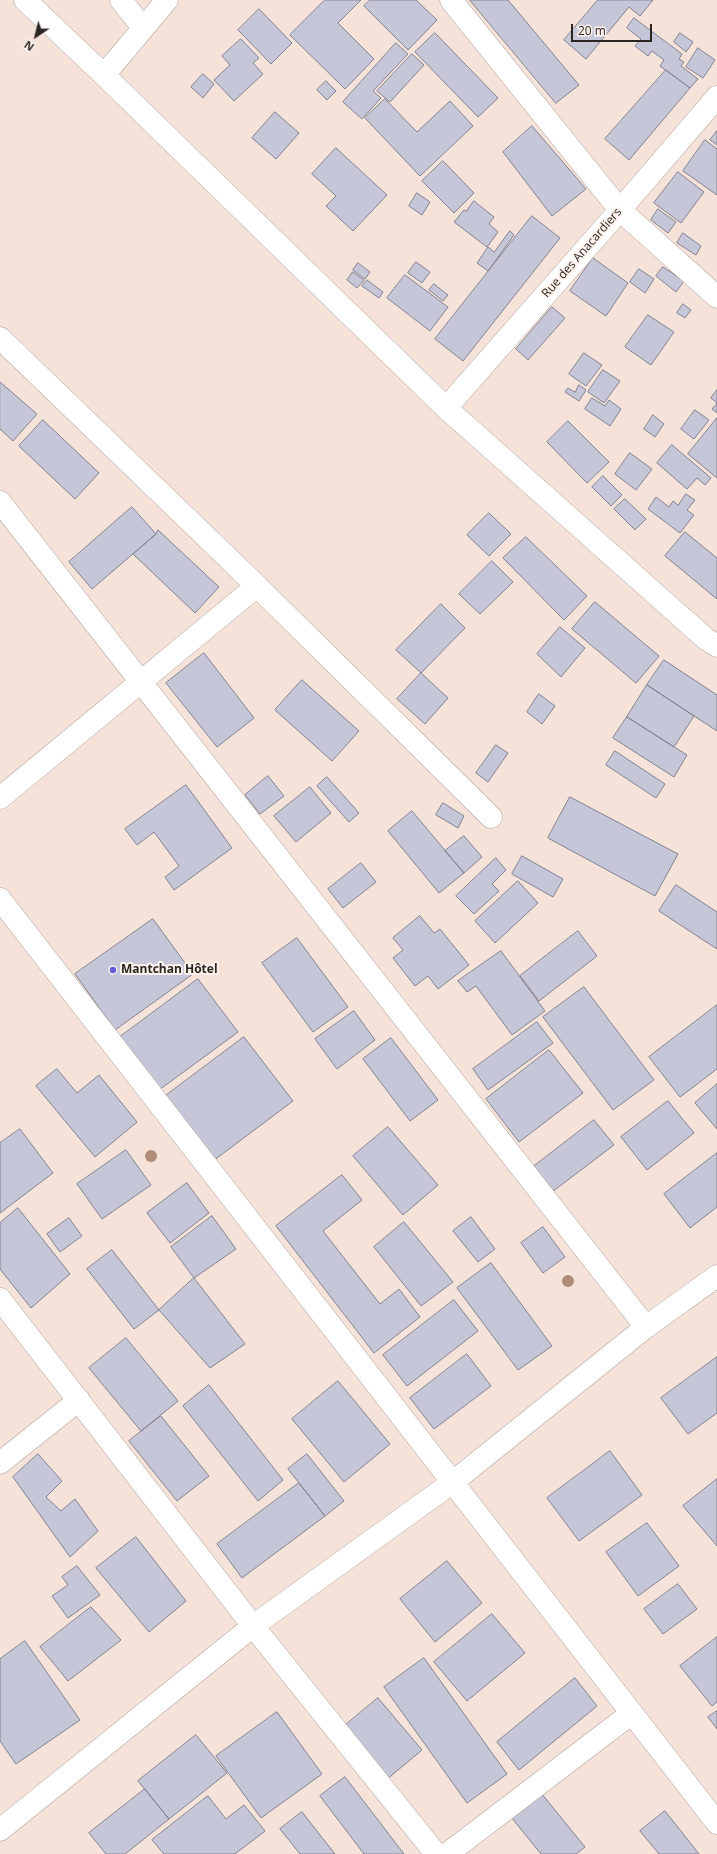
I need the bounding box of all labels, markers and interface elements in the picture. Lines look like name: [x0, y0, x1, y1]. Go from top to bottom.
north arrow: [16, 16, 56, 56]
scale bar: [573, 16, 654, 42]
text: 20 m: [578, 22, 606, 39]
text: N: [21, 38, 37, 55]
street label: Rue des Anacardiers: [539, 205, 625, 301]
place label: Mantchan Hôtel: [121, 963, 218, 977]
marker: Mantchan Hôtel: [108, 965, 118, 975]

